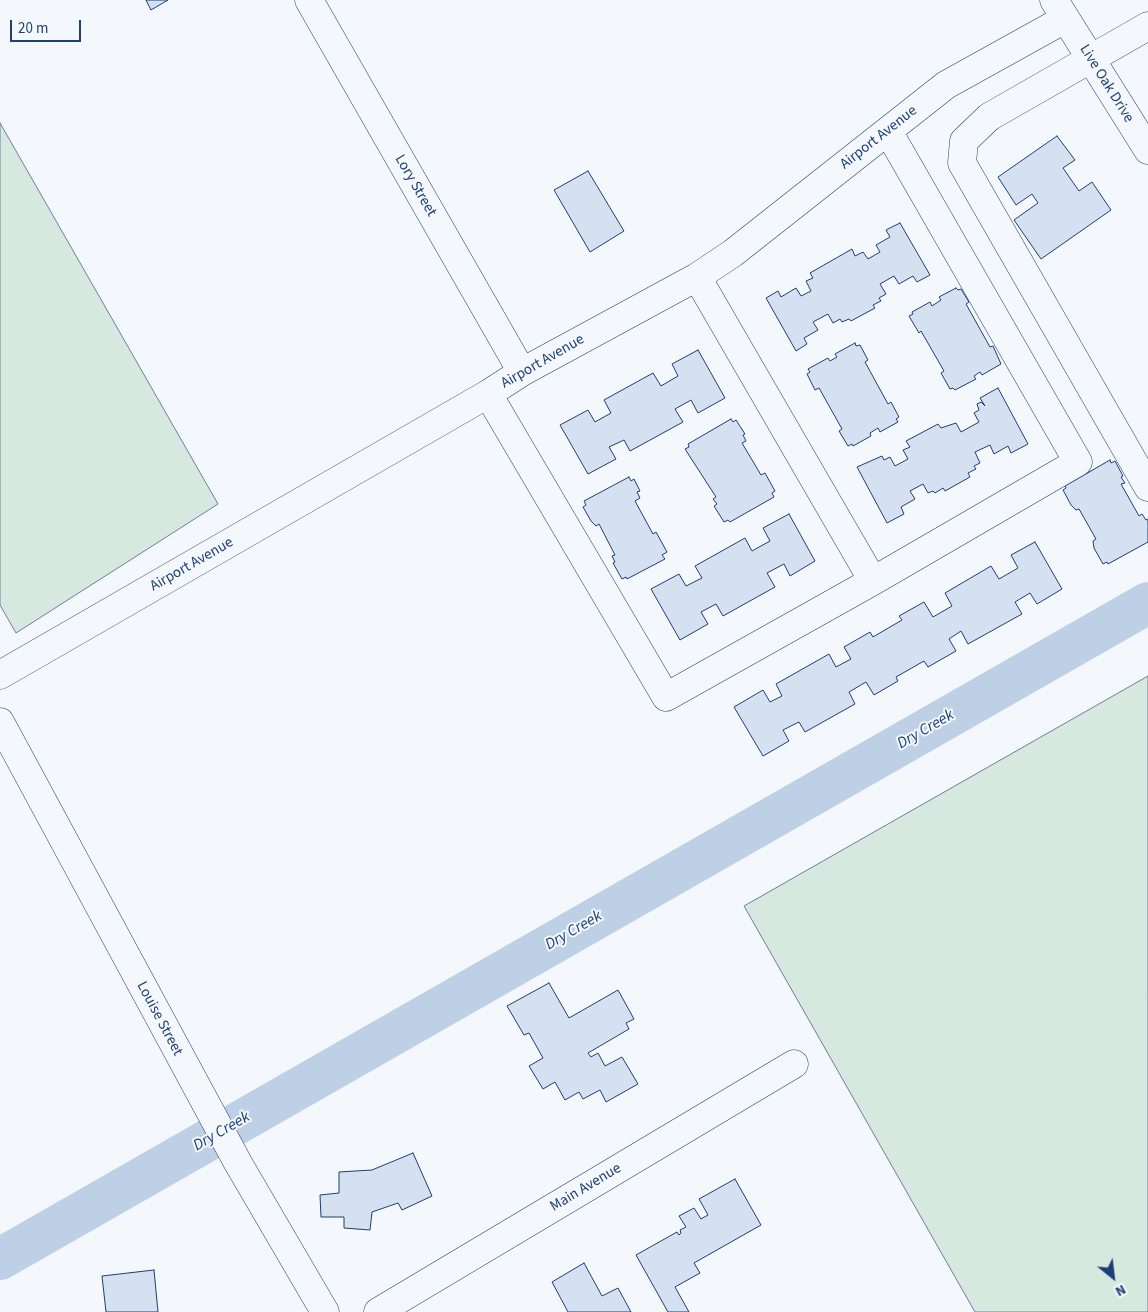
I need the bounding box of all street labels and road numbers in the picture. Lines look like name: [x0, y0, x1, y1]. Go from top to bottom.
street label: Live Oak Drive: [1075, 42, 1137, 126]
street label: Airport Avenue: [837, 102, 921, 174]
street label: Lory Street: [390, 152, 440, 220]
street label: Airport Avenue: [498, 331, 588, 393]
street label: Airport Avenue: [147, 534, 237, 596]
street label: Louise Street: [132, 979, 186, 1059]
street label: Main Avenue: [547, 1160, 625, 1216]

